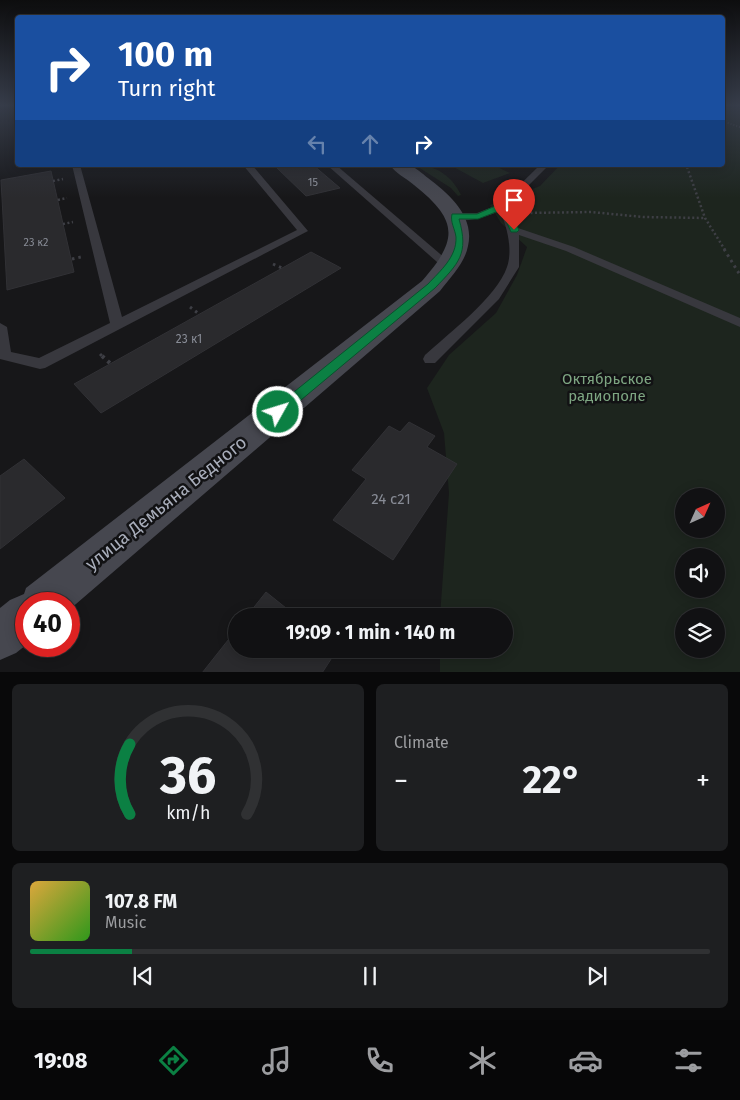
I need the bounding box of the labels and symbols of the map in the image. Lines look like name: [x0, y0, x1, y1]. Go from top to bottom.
house number: 15: [308, 176, 319, 189]
pin: [493, 179, 535, 230]
house number: 23 к2: [24, 236, 48, 249]
house number: 23 к1: [176, 332, 202, 346]
park label: Октябрьское радиополе: [562, 370, 652, 405]
position arrow: [251, 385, 303, 437]
street label: улица Демьяна Бедного: [81, 431, 251, 575]
north arrow: [675, 488, 725, 538]
house number: 24 с21: [371, 490, 411, 508]
speed limit sign: 40: [15, 592, 80, 657]

